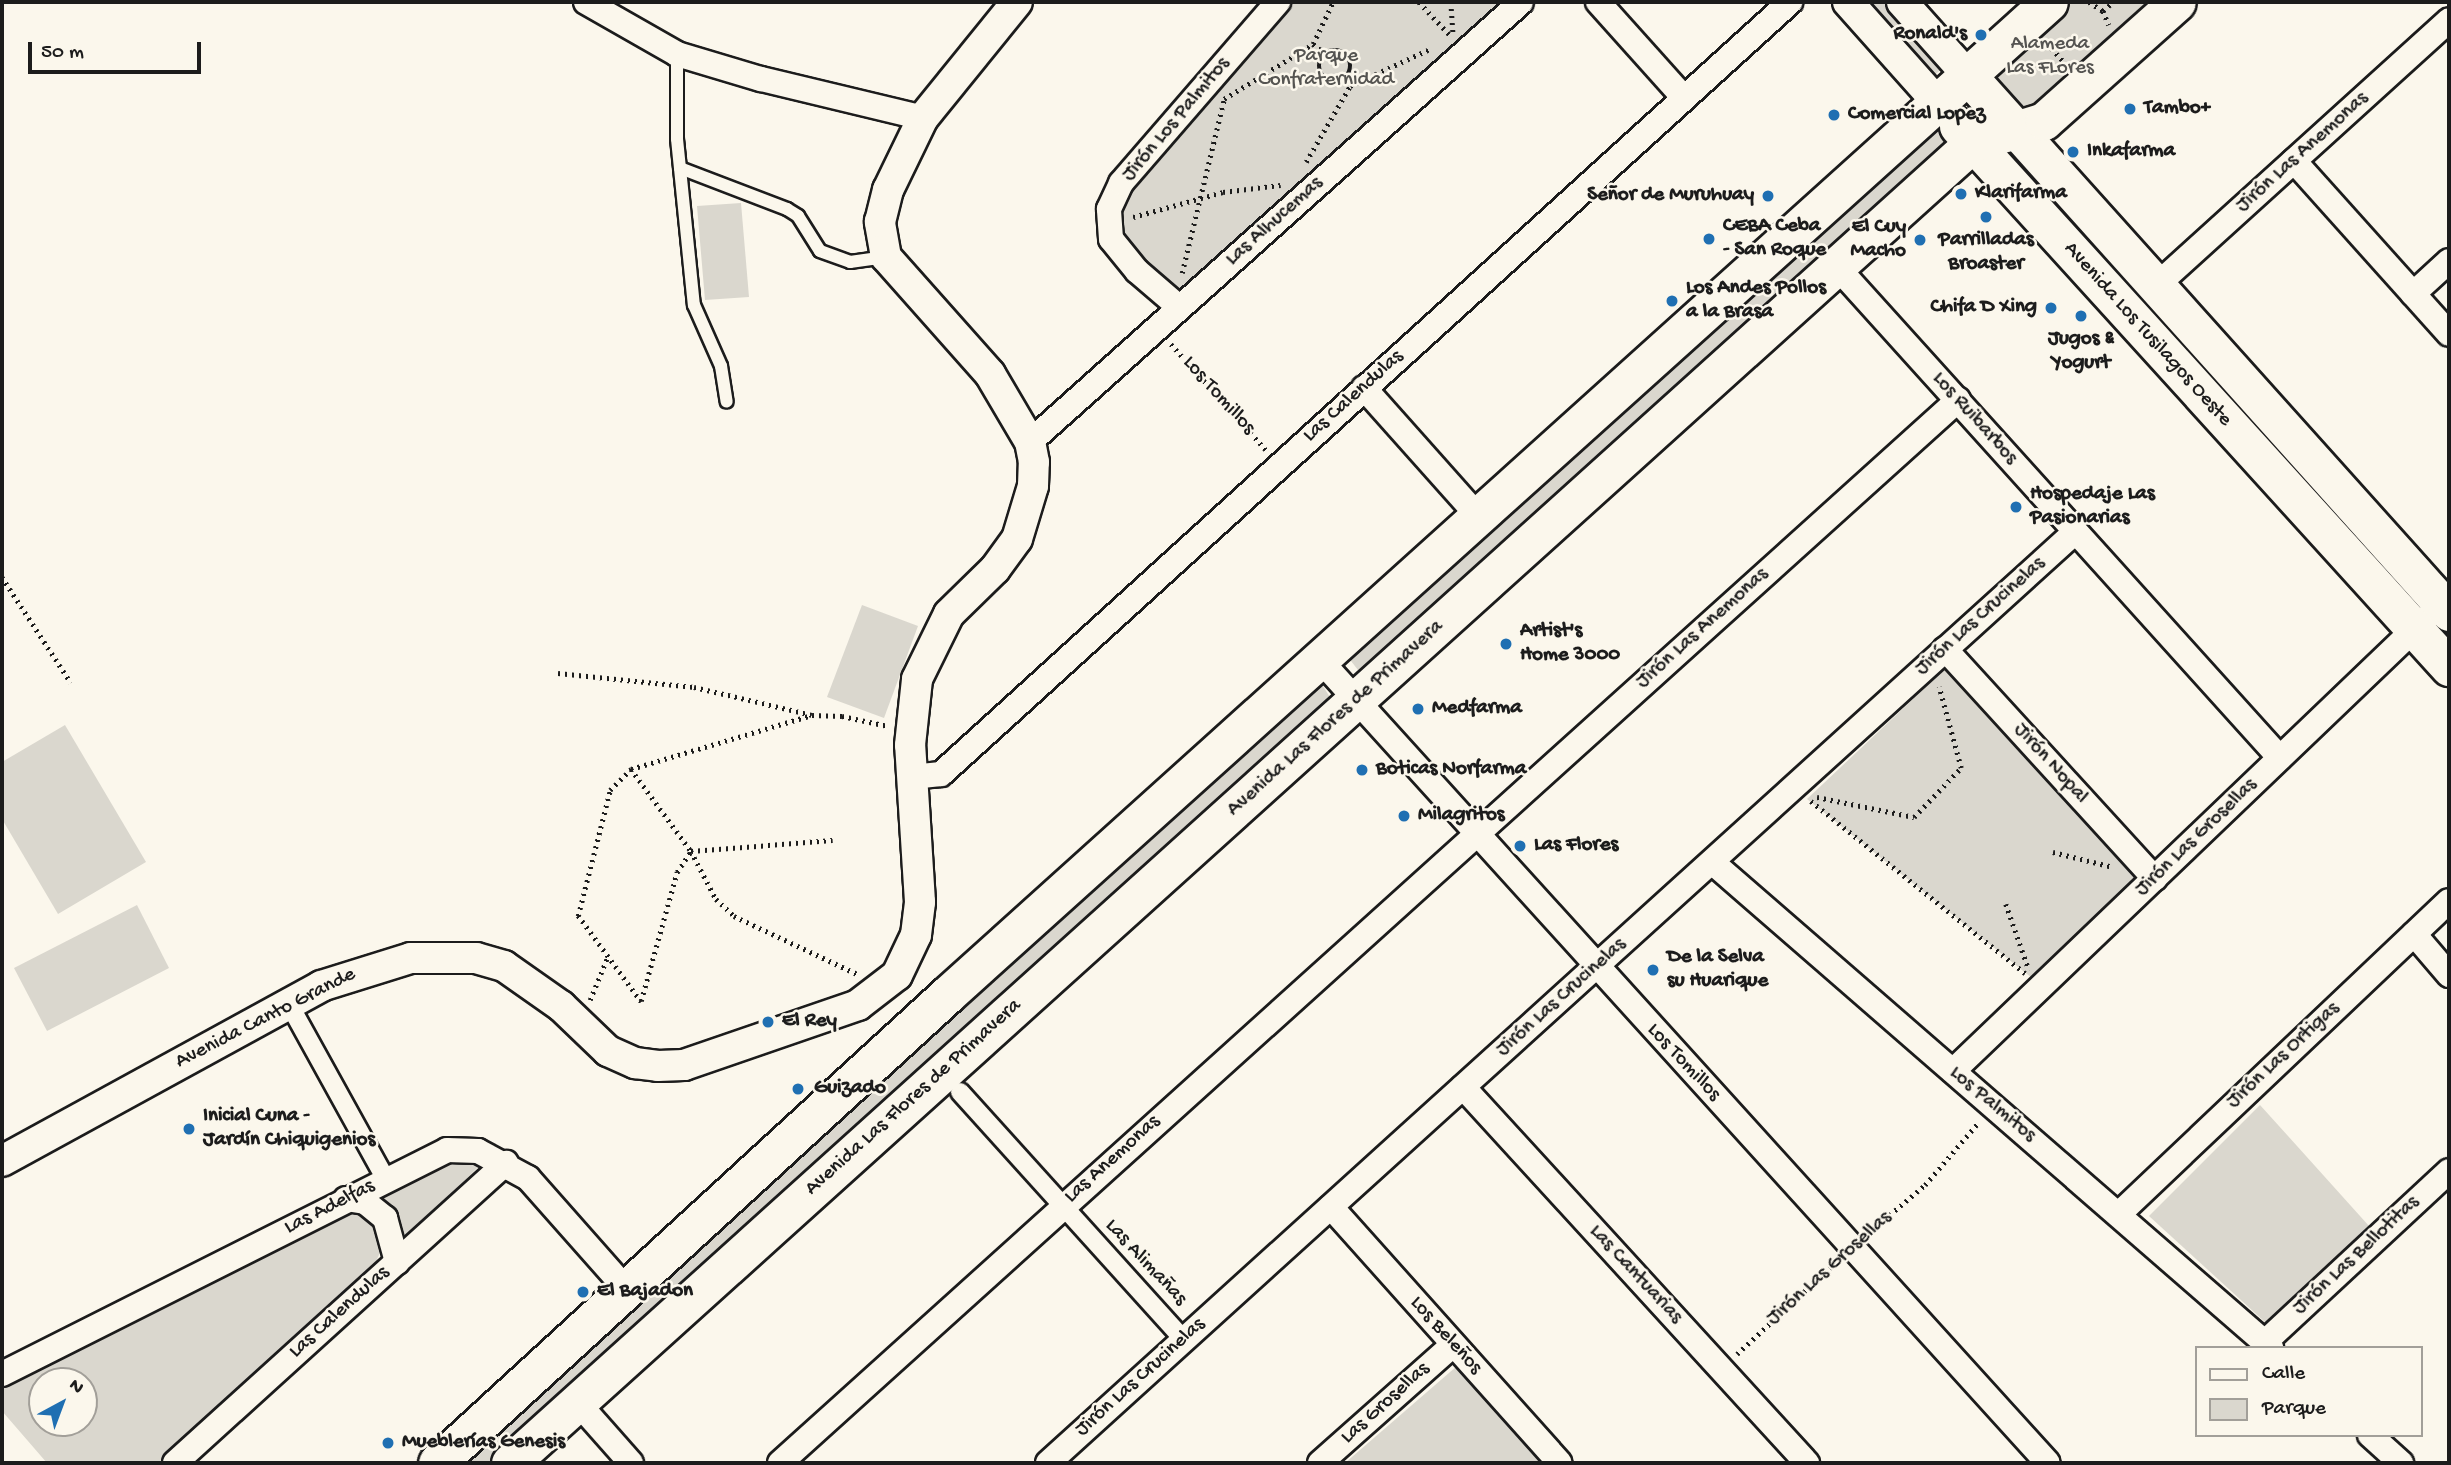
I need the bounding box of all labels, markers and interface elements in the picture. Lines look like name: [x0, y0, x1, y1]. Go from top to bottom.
place label: Ronald's: [1893, 22, 1967, 48]
marker: Ronald's: [1973, 27, 1989, 43]
scale bar: [32, 28, 205, 72]
park label: Alameda Las FLores: [2006, 32, 2094, 82]
text: 50 m: [41, 41, 84, 66]
park label: Parque Confraternidad: [1258, 44, 1394, 94]
street label: Jirón Los Palmitos: [1118, 53, 1236, 187]
street label: Jirón Las Anemonas: [2232, 87, 2374, 219]
place label: Tambo+: [2144, 96, 2211, 122]
marker: Tambo+: [2122, 101, 2138, 117]
place label: Comercial Lopez: [1848, 102, 1985, 128]
marker: Comercial Lopez: [1826, 107, 1842, 123]
place label: Inkafarma: [2087, 139, 2175, 165]
marker: Inkafarma: [2065, 144, 2081, 160]
street label: Las Alhucemas: [1221, 172, 1329, 272]
place label: Klarifarma: [1975, 181, 2067, 207]
place label: Señor de Muruhuay: [1587, 183, 1754, 209]
marker: Klarifarma: [1953, 186, 1969, 202]
marker: Señor de Muruhuay: [1760, 188, 1776, 204]
marker: Parrilladas Broaster: [1978, 209, 1994, 225]
place label: CEBA Ceba - San Roque: [1723, 214, 1826, 264]
place label: El Cuy Macho: [1850, 215, 1906, 265]
place label: Parrilladas Broaster: [1938, 228, 2034, 278]
marker: CEBA Ceba - San Roque: [1701, 231, 1717, 247]
marker: El Cuy Macho: [1912, 232, 1928, 248]
street label: Avenida Los Tusilagos Oeste: [2057, 237, 2237, 433]
place label: Los Andes Pollos a la Brasa: [1686, 276, 1826, 326]
marker: Los Andes Pollos a la Brasa: [1664, 293, 1680, 309]
place label: Chifa D Xing: [1930, 295, 2037, 321]
marker: Chifa D Xing: [2043, 300, 2059, 316]
marker: Jugos & Yogurt: [2073, 308, 2089, 324]
place label: Jugos & Yogurt: [2048, 327, 2114, 377]
street label: Las Calendulas: [1298, 345, 1410, 449]
street label: Los Tomillos: [1176, 351, 1260, 441]
street label: Los Ruibarbos: [1926, 367, 2022, 471]
place label: Hospedaje Las Pasionarias: [2030, 482, 2155, 532]
marker: Hospedaje Las Pasionarias: [2008, 499, 2024, 515]
street label: Jirón Las Crucinelas: [1911, 552, 2051, 682]
street label: Jirón Las Anemonas: [1632, 563, 1774, 695]
street label: Avenida Las Flores de Primavera: [1223, 615, 1449, 823]
place label: Artist's Home 3000: [1520, 619, 1620, 669]
marker: Artist's Home 3000: [1498, 636, 1514, 652]
place label: Medfarma: [1432, 696, 1522, 722]
marker: Medfarma: [1410, 701, 1426, 717]
street label: Jirón Nopal: [2007, 718, 2093, 810]
place label: Boticas Norfarma: [1376, 757, 1526, 783]
marker: Boticas Norfarma: [1354, 762, 1370, 778]
street label: Jirón Las Grosellas: [2131, 773, 2263, 903]
place label: Milagritos: [1418, 803, 1505, 829]
marker: Milagritos: [1396, 808, 1412, 824]
place label: Las Flores: [1534, 833, 1618, 859]
marker: Las Flores: [1512, 838, 1528, 854]
street label: Jirón Las Crucinelas: [1492, 933, 1632, 1063]
place label: De la Selva su Huarique: [1667, 945, 1768, 995]
marker: De la Selva su Huarique: [1645, 962, 1661, 978]
street label: Avenida Canto Grande: [172, 963, 360, 1075]
street label: Avenida Las Flores de Primavera: [801, 994, 1027, 1202]
street label: Jirón Las Ortigas: [2222, 997, 2346, 1115]
place label: El Rey: [782, 1009, 837, 1035]
marker: El Rey: [760, 1014, 776, 1030]
street label: Los Tomillos: [1640, 1019, 1726, 1107]
street label: Los Palmitos: [1943, 1061, 2041, 1149]
place label: Guizado: [814, 1076, 886, 1102]
marker: Guizado: [788, 1079, 808, 1099]
place label: Inicial Cuna - Jardín Chiquigenios: [203, 1104, 375, 1154]
street label: Las Anemonas: [1060, 1110, 1166, 1210]
marker: Inicial Cuna - Jardín Chiquigenios: [181, 1121, 197, 1137]
street label: Las Adelfas: [281, 1175, 379, 1241]
street label: Jirón Las Bellotitas: [2288, 1191, 2426, 1321]
street label: Jirón Las Grosellas: [1762, 1206, 1898, 1332]
street label: Las Alimañas: [1098, 1214, 1192, 1312]
street label: Las Cantuarias: [1583, 1220, 1687, 1330]
street label: Las Calendulas: [284, 1261, 396, 1365]
place label: El Bajadon: [597, 1279, 693, 1305]
marker: El Bajadon: [575, 1284, 591, 1300]
street label: Los Beleños: [1403, 1292, 1487, 1380]
street label: Jirón Las Crucinelas: [1071, 1313, 1211, 1443]
legend: [2196, 1346, 2423, 1437]
street label: Las Grosellas: [1336, 1358, 1436, 1450]
text: Calle: [2262, 1362, 2305, 1387]
north arrow: [28, 1367, 98, 1437]
text: N: [64, 1375, 88, 1400]
text: Parque: [2262, 1397, 2326, 1422]
place label: Mueblerías Genesis: [402, 1430, 565, 1456]
marker: Mueblerías Genesis: [380, 1435, 396, 1451]

